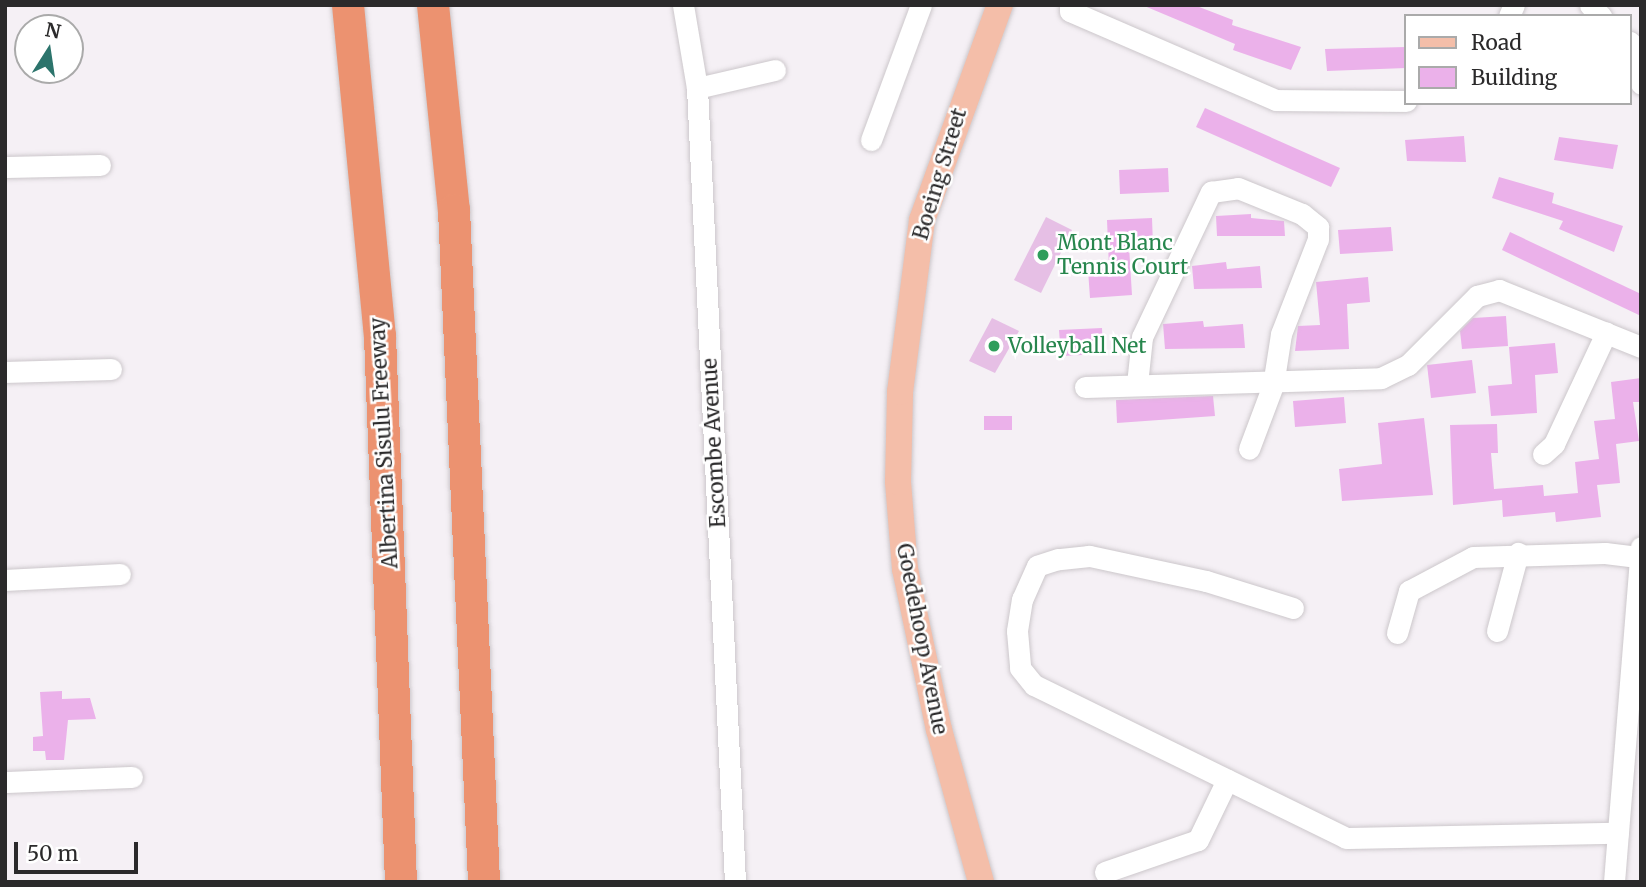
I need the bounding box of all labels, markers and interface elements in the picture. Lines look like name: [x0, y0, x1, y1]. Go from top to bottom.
north arrow: [14, 14, 84, 84]
legend: [1404, 14, 1632, 105]
text: N: [43, 17, 63, 44]
text: Road: [1471, 29, 1522, 56]
text: Building: [1471, 64, 1557, 91]
street label: Boeing Street: [908, 105, 972, 243]
place label: Mont Blanc Tennis Court: [1057, 230, 1188, 280]
marker: Mont Blanc Tennis Court: [1035, 247, 1051, 263]
street label: Albertina Sisulu Freeway: [365, 317, 403, 569]
place label: Volleyball Net: [1008, 333, 1146, 359]
marker: Volleyball Net: [986, 338, 1002, 354]
street label: Escombe Avenue: [697, 357, 731, 529]
street label: Goedehoop Avenue: [891, 541, 953, 737]
scale bar: [18, 828, 142, 872]
text: 50 m: [27, 840, 78, 867]

